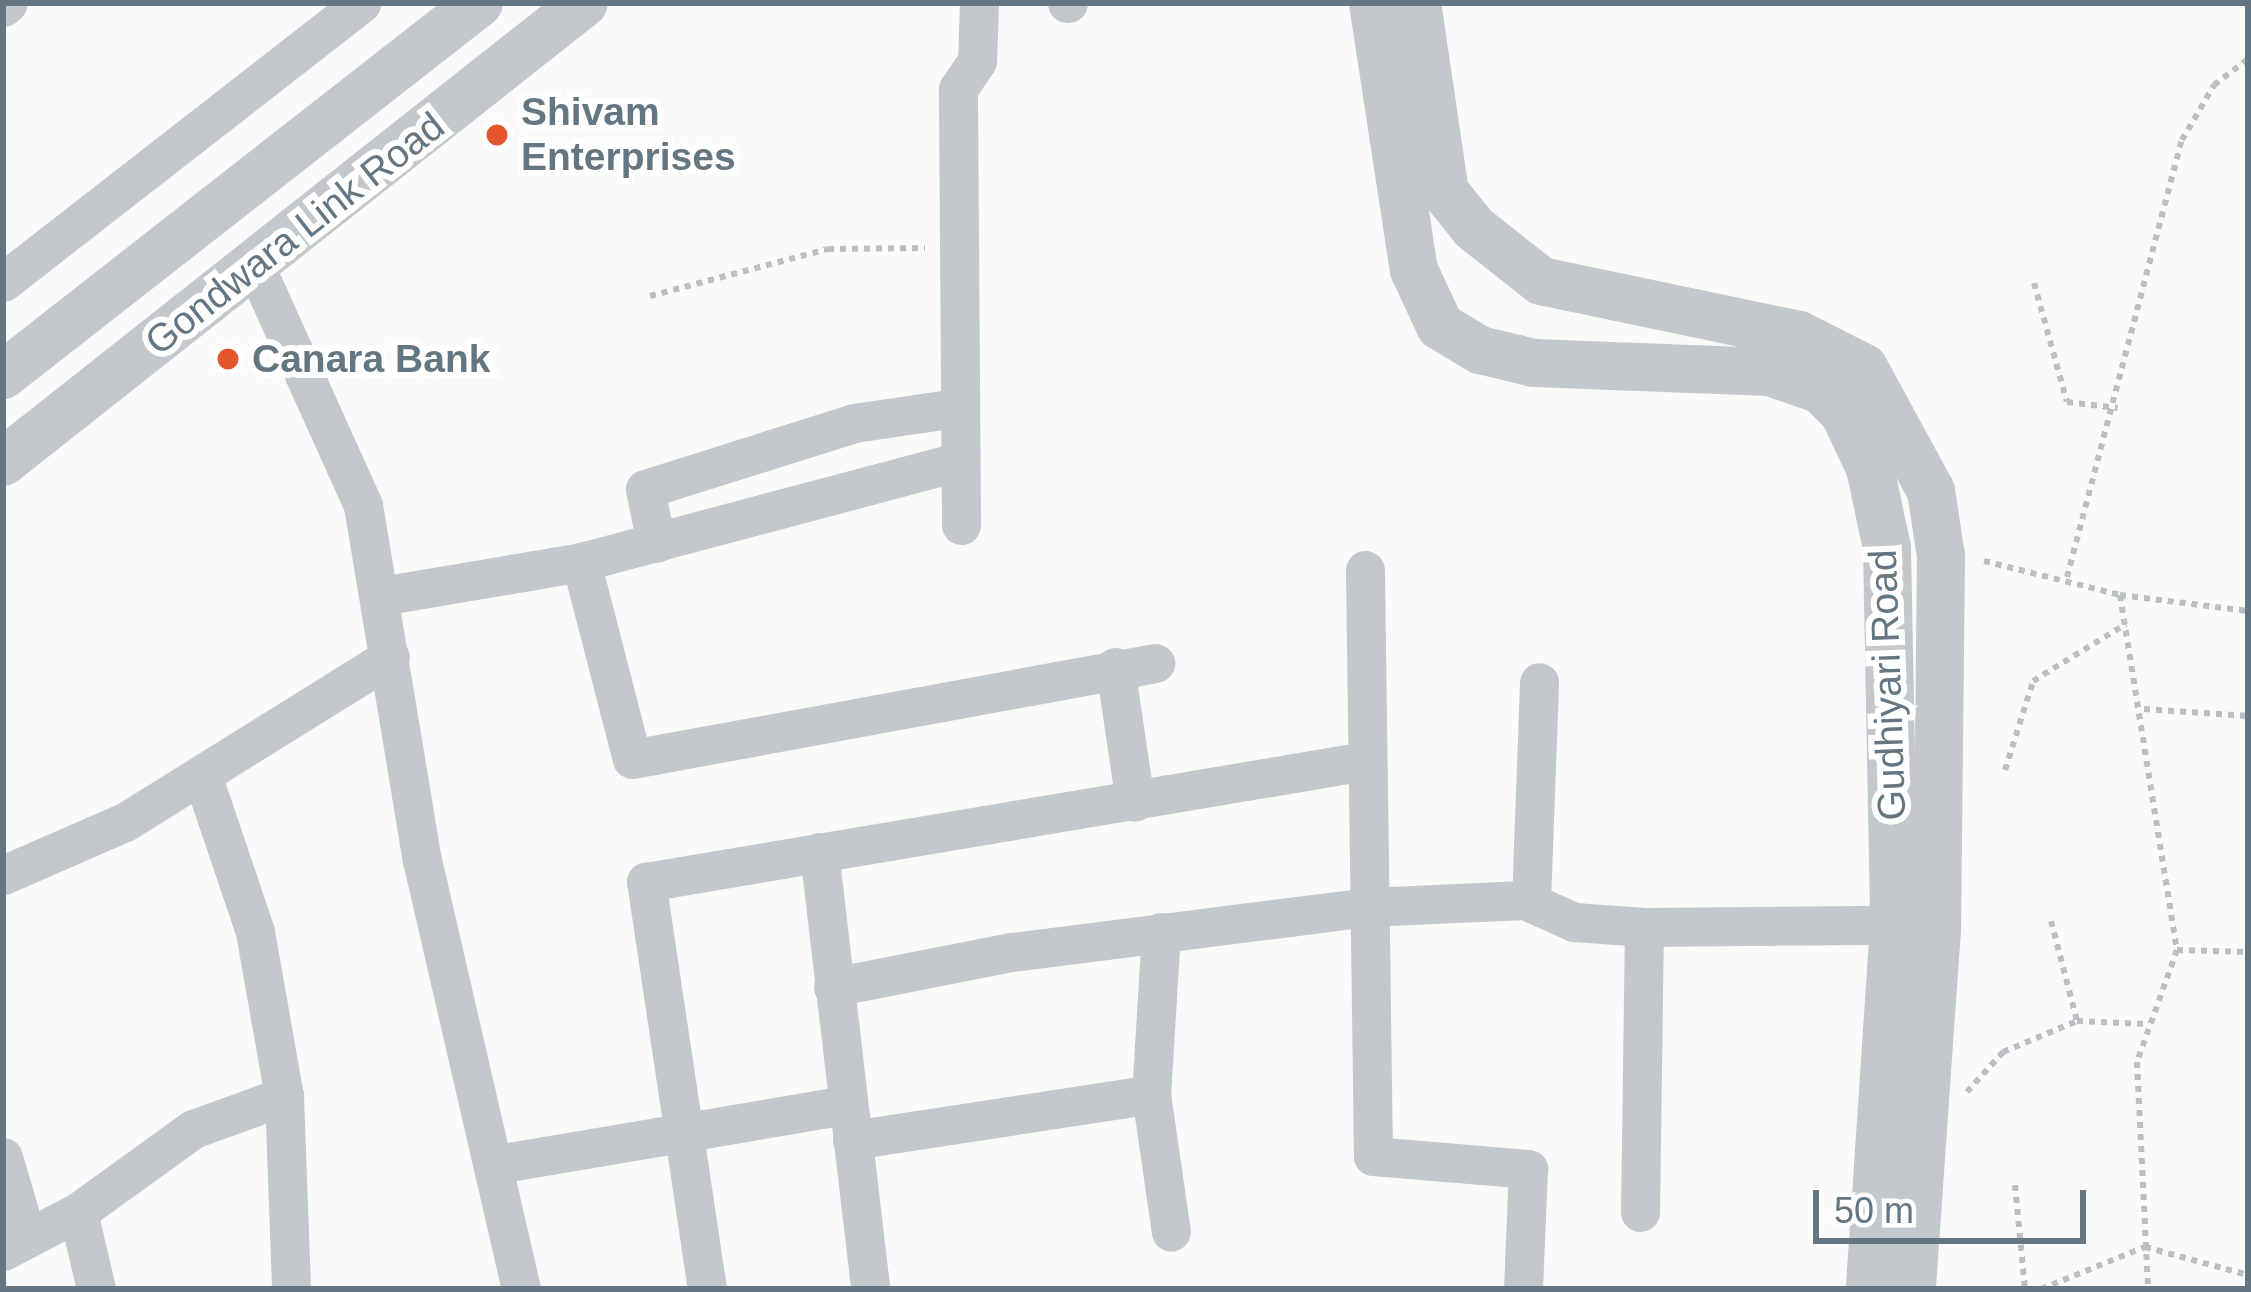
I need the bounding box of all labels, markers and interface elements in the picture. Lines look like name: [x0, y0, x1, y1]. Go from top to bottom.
place label: Shivam Enterprises: [521, 90, 736, 181]
street label: Gondwara Link Road: [136, 103, 454, 365]
marker: Shivam Enterprises: [484, 122, 510, 148]
place label: Canara Bank: [252, 336, 490, 382]
marker: Canara Bank: [215, 346, 241, 372]
street label: Gudhiyari Road: [1860, 549, 1916, 821]
scale bar: [1819, 1166, 2092, 1240]
text: 50 m: [1834, 1190, 1914, 1231]

